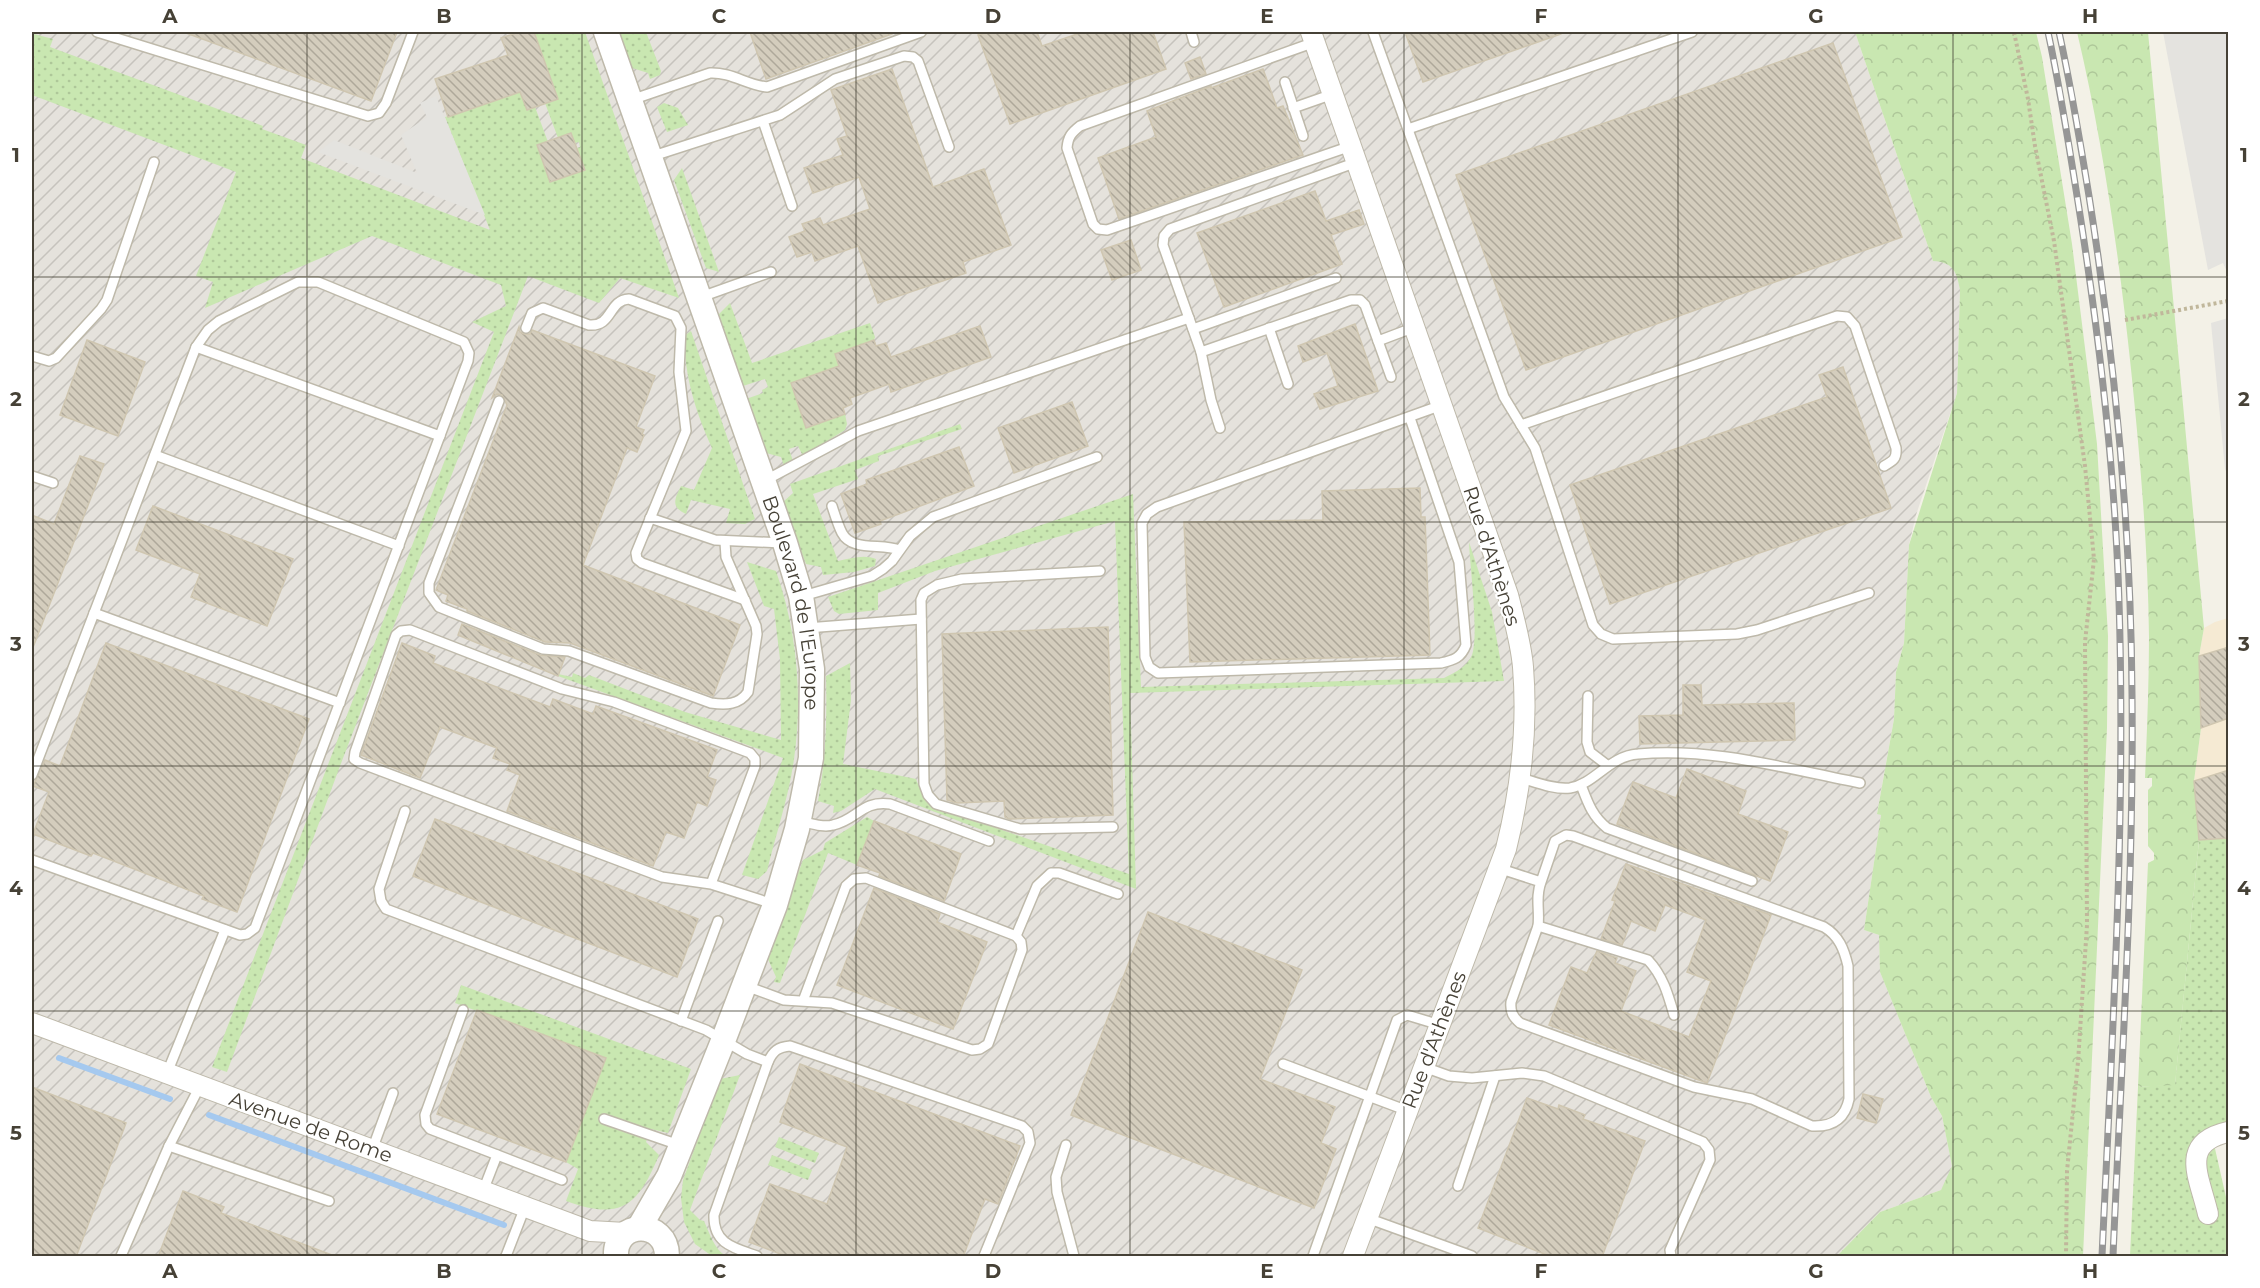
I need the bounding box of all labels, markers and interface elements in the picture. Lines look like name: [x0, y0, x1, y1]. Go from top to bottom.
text: A: [161, 4, 178, 28]
text: B: [436, 4, 452, 28]
text: C: [712, 4, 727, 28]
text: D: [985, 4, 1001, 28]
text: E: [1260, 4, 1274, 28]
text: F: [1535, 4, 1548, 28]
text: G: [1808, 4, 1824, 28]
text: H: [2082, 4, 2098, 28]
text: 1: [12, 143, 20, 167]
text: 1: [2240, 143, 2248, 167]
text: 2: [10, 387, 22, 411]
text: 2: [2238, 387, 2250, 411]
street label: Rue d'Athènes: [1458, 483, 1526, 629]
street label: Boulevard de l'Europe: [757, 492, 824, 711]
text: 3: [9, 632, 22, 656]
text: 3: [2237, 632, 2250, 656]
text: 4: [9, 876, 23, 900]
text: 4: [2237, 876, 2251, 900]
street label: Rue d'Athènes: [1397, 968, 1471, 1112]
street label: Avenue de Rome: [226, 1086, 396, 1168]
text: 5: [10, 1121, 22, 1145]
text: 5: [2238, 1121, 2250, 1145]
text: A: [161, 1259, 178, 1283]
text: B: [436, 1259, 452, 1283]
text: C: [712, 1259, 727, 1283]
text: D: [985, 1259, 1001, 1283]
text: E: [1260, 1259, 1274, 1283]
text: F: [1535, 1259, 1548, 1283]
text: G: [1808, 1259, 1824, 1283]
text: H: [2082, 1259, 2098, 1283]

